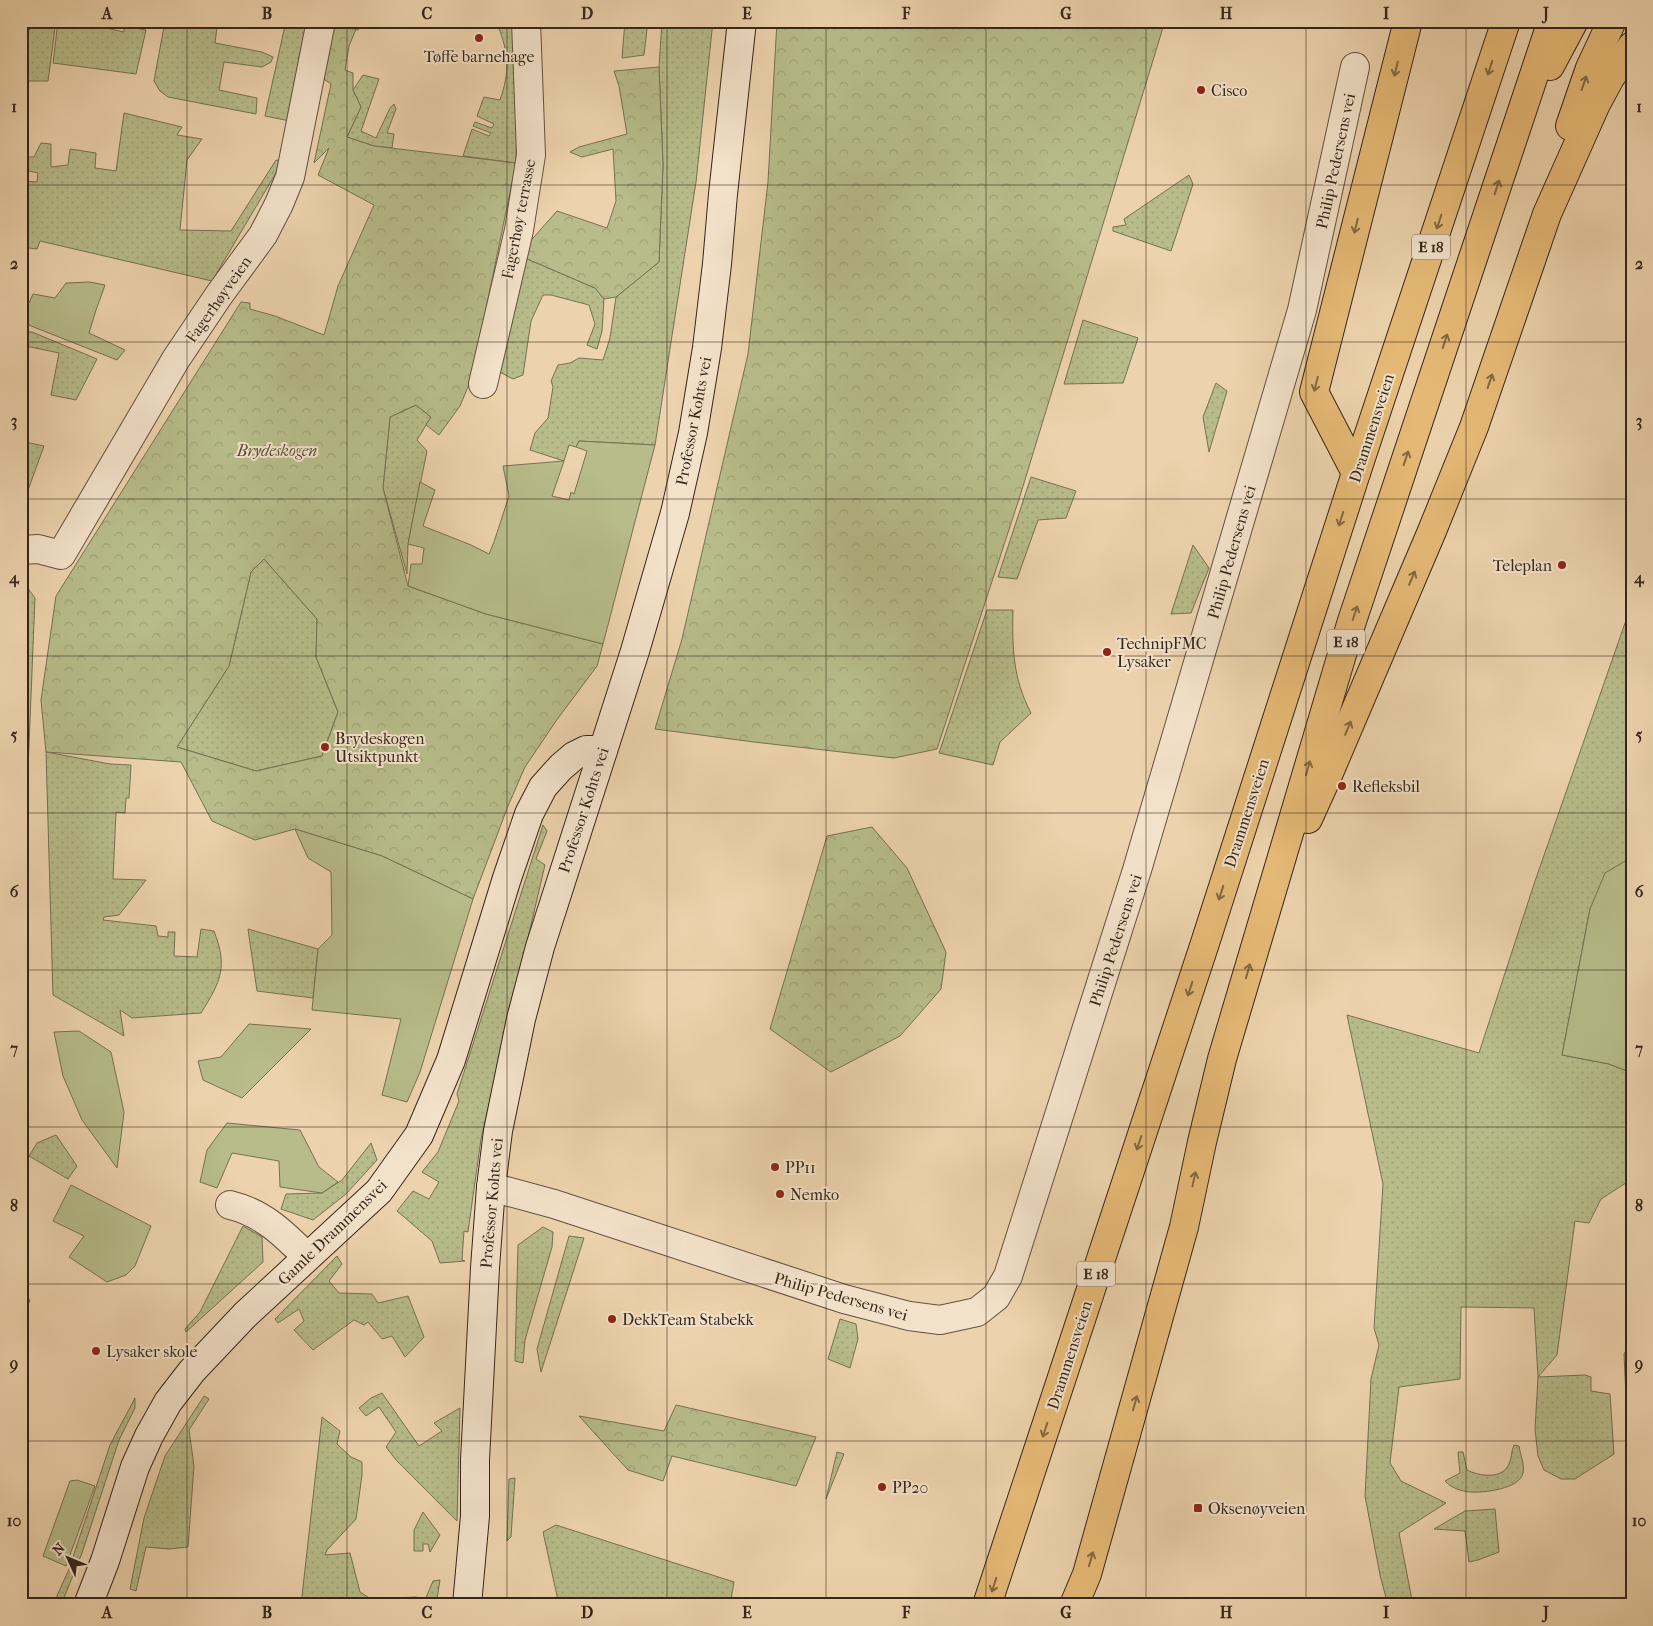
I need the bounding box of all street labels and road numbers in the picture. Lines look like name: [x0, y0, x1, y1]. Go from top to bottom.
street label: Philip Pedersens vei: [1312, 91, 1359, 231]
street label: Fagerhøy terrasse: [498, 157, 539, 281]
road number: E 18: [1412, 234, 1450, 260]
street label: Fagerhøyveien: [182, 252, 256, 346]
street label: Professor Kohts vei: [672, 355, 715, 487]
street label: Drammensveien: [1345, 371, 1398, 485]
street label: Philip Pedersens vei: [1203, 483, 1260, 621]
road number: E 18: [1327, 630, 1365, 654]
street label: Professor Kohts vei: [554, 745, 613, 875]
street label: Drammensveien: [1220, 756, 1273, 870]
street label: Philip Pedersens vei: [1085, 871, 1146, 1009]
street label: Professor Kohts vei: [476, 1137, 507, 1269]
street label: Gamle Drammensvei: [274, 1175, 391, 1289]
road number: E 18: [1077, 1262, 1115, 1286]
street label: Philip Pedersens vei: [772, 1268, 910, 1325]
street label: Drammensveien: [1043, 1298, 1096, 1412]

